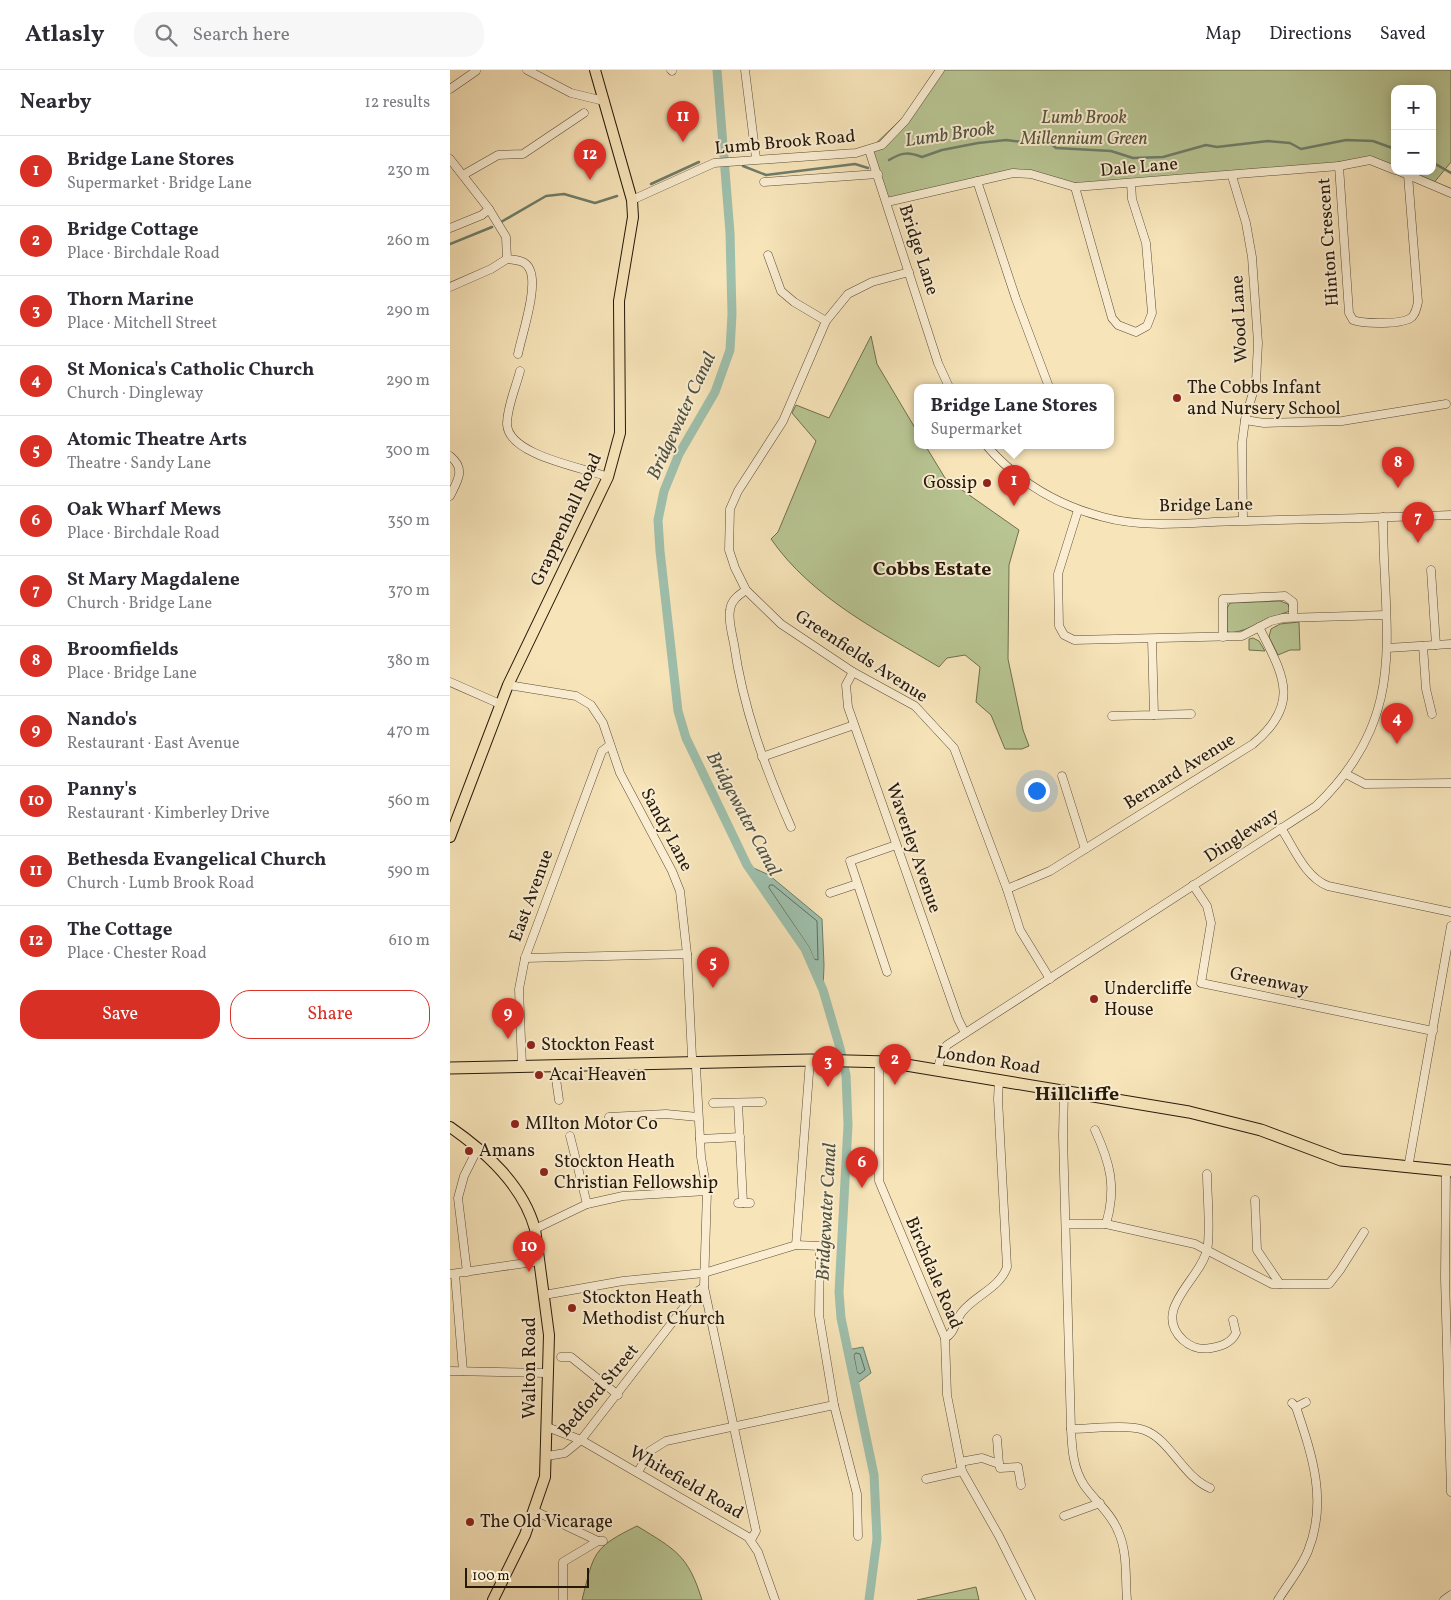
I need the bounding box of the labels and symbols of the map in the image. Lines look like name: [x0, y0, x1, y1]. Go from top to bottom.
pin: 11: [667, 101, 699, 142]
park label: Lumb Brook Millennium Green: [1019, 106, 1148, 152]
water label: Lumb Brook: [903, 116, 997, 154]
street label: Lumb Brook Road: [713, 124, 857, 162]
pin: 12: [574, 139, 606, 180]
street label: Dale Lane: [1099, 152, 1179, 184]
street label: Hinton Crescent: [1312, 177, 1346, 307]
street label: Bridge Lane: [892, 201, 944, 299]
street label: Wood Lane: [1225, 274, 1255, 364]
water label: Bridgewater Canal: [641, 348, 723, 484]
place label: The Cobbs Infant and Nursery School: [1187, 376, 1341, 422]
marker: The Cobbs Infant and Nursery School: [1171, 392, 1183, 404]
pin: 8: [1382, 447, 1414, 488]
street label: Grappenhall Road: [525, 449, 609, 591]
pin: 1: [998, 465, 1030, 506]
place label: Gossip: [923, 471, 977, 496]
marker: Gossip: [981, 477, 993, 489]
street label: Bridge Lane: [1159, 493, 1253, 519]
pin: 7: [1402, 502, 1434, 543]
district label: Cobbs Estate: [873, 556, 991, 584]
street label: Greenfields Avenue: [790, 605, 932, 709]
pin: 4: [1381, 703, 1413, 744]
street label: Bernard Avenue: [1119, 728, 1241, 816]
water label: Bridgewater Canal: [699, 747, 787, 881]
your location: [1024, 778, 1050, 804]
street label: Waverley Avenue: [879, 780, 947, 916]
street label: Sandy Lane: [634, 784, 698, 876]
street label: Dingleway: [1200, 802, 1284, 869]
street label: East Avenue: [504, 846, 560, 946]
pin: 5: [697, 947, 729, 988]
street label: Greenway: [1227, 961, 1311, 1003]
place label: Undercliffe House: [1104, 977, 1192, 1023]
marker: Undercliffe House: [1088, 993, 1100, 1005]
pin: 9: [492, 998, 524, 1039]
place label: Stockton Feast: [541, 1033, 655, 1058]
marker: Stockton Feast: [525, 1039, 537, 1051]
street label: London Road: [934, 1040, 1042, 1082]
pin: 2: [879, 1044, 911, 1085]
pin: 3: [812, 1046, 844, 1087]
place label: Acai Heaven: [549, 1063, 647, 1088]
marker: Acai Heaven: [533, 1069, 545, 1081]
district label: Hillcliffe: [1035, 1081, 1119, 1109]
place label: MIlton Motor Co: [525, 1112, 658, 1137]
marker: MIlton Motor Co: [509, 1118, 521, 1130]
place label: Amans: [479, 1139, 535, 1164]
water label: Bridgewater Canal: [810, 1142, 844, 1282]
marker: Amans: [463, 1145, 475, 1157]
pin: 6: [846, 1147, 878, 1188]
place label: Stockton Heath Christian Fellowship: [554, 1150, 718, 1196]
marker: Stockton Heath Christian Fellowship: [538, 1166, 550, 1178]
street label: Birchdale Road: [898, 1213, 968, 1333]
pin: 10: [513, 1231, 545, 1272]
place label: Stockton Heath Methodist Church: [582, 1286, 726, 1332]
marker: Stockton Heath Methodist Church: [566, 1302, 578, 1314]
street label: Walton Road: [518, 1317, 543, 1419]
street label: Bedford Street: [553, 1339, 645, 1443]
street label: Whitefield Road: [624, 1440, 748, 1526]
place label: The Old Vicarage: [480, 1510, 613, 1535]
marker: The Old Vicarage: [464, 1516, 476, 1528]
scale bar: [465, 1565, 589, 1588]

